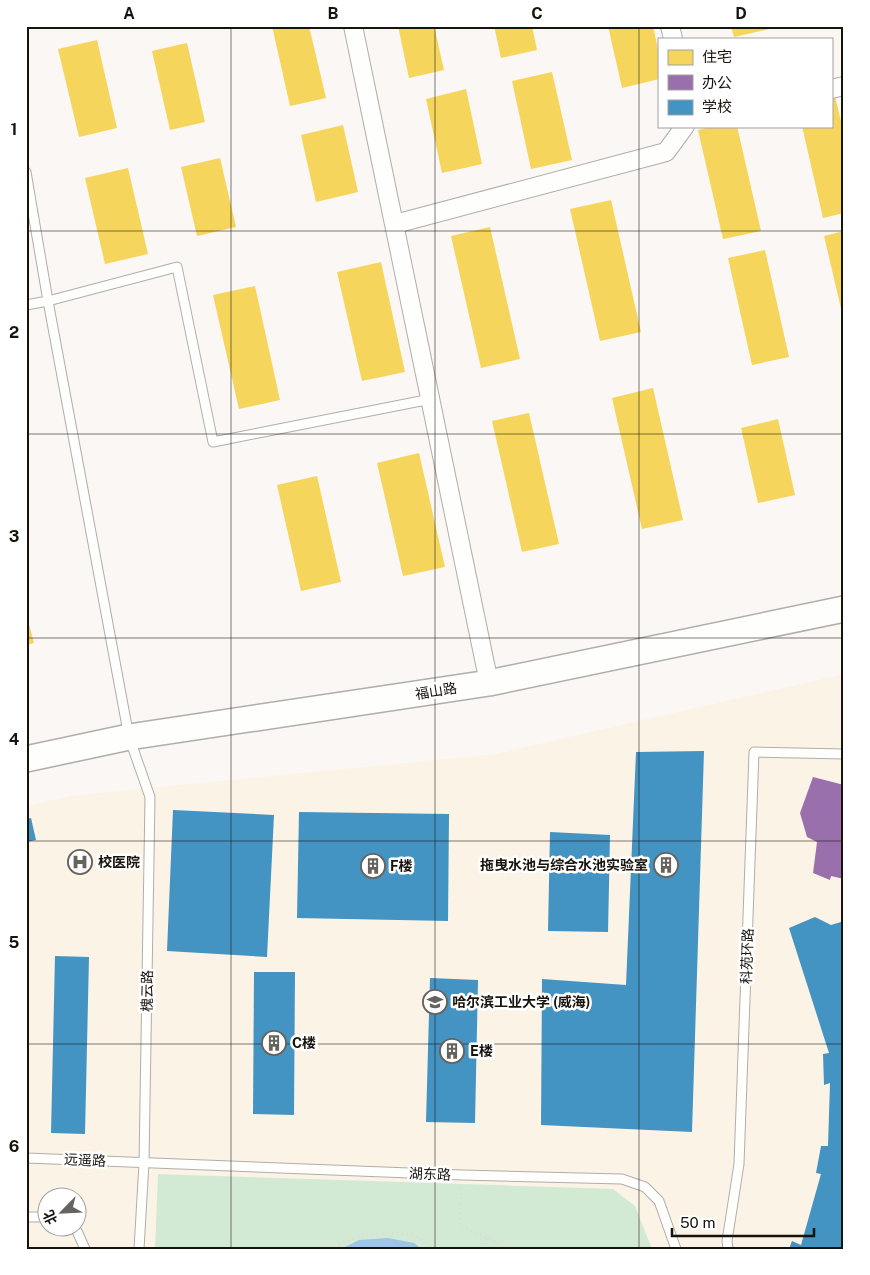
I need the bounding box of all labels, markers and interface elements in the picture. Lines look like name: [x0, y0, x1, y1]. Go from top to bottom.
text: A: [123, 4, 135, 23]
text: B: [328, 4, 339, 23]
text: C: [531, 4, 543, 23]
text: D: [735, 4, 747, 23]
legend: [658, 38, 832, 128]
text: 住宅: [702, 48, 732, 65]
text: 办公: [702, 74, 732, 91]
text: 学校: [702, 98, 732, 115]
text: 1: [11, 120, 17, 139]
text: 2: [9, 323, 19, 342]
text: 3: [9, 527, 19, 546]
street label: 福山路: [414, 680, 458, 702]
text: 4: [9, 730, 20, 749]
hospital icon: 校医院: [67, 849, 93, 875]
building icon: 拖曳水池与综合水池实验室: [653, 852, 679, 878]
building icon: F楼: [360, 853, 386, 879]
place label: 校医院: [98, 854, 140, 870]
place label: 拖曳水池与综合水池实验室: [480, 857, 648, 873]
place label: F楼: [390, 858, 413, 874]
street label: 科苑环路: [738, 928, 756, 984]
text: 5: [9, 933, 20, 952]
street label: 槐云路: [139, 970, 155, 1012]
school or university icon: 哈尔滨工业大学 (威海): [422, 989, 448, 1015]
place label: 哈尔滨工业大学 (威海): [452, 994, 591, 1010]
building icon: C楼: [261, 1030, 287, 1056]
place label: C楼: [292, 1035, 316, 1051]
building icon: E楼: [439, 1038, 465, 1064]
place label: E楼: [470, 1043, 493, 1059]
text: 6: [9, 1137, 19, 1156]
street label: 远遥路: [64, 1151, 106, 1169]
street label: 湖东路: [409, 1165, 451, 1183]
north arrow: [38, 1188, 88, 1238]
scale bar: [672, 1205, 815, 1237]
text: 北: [40, 1208, 60, 1227]
text: 50 m: [680, 1214, 715, 1231]

